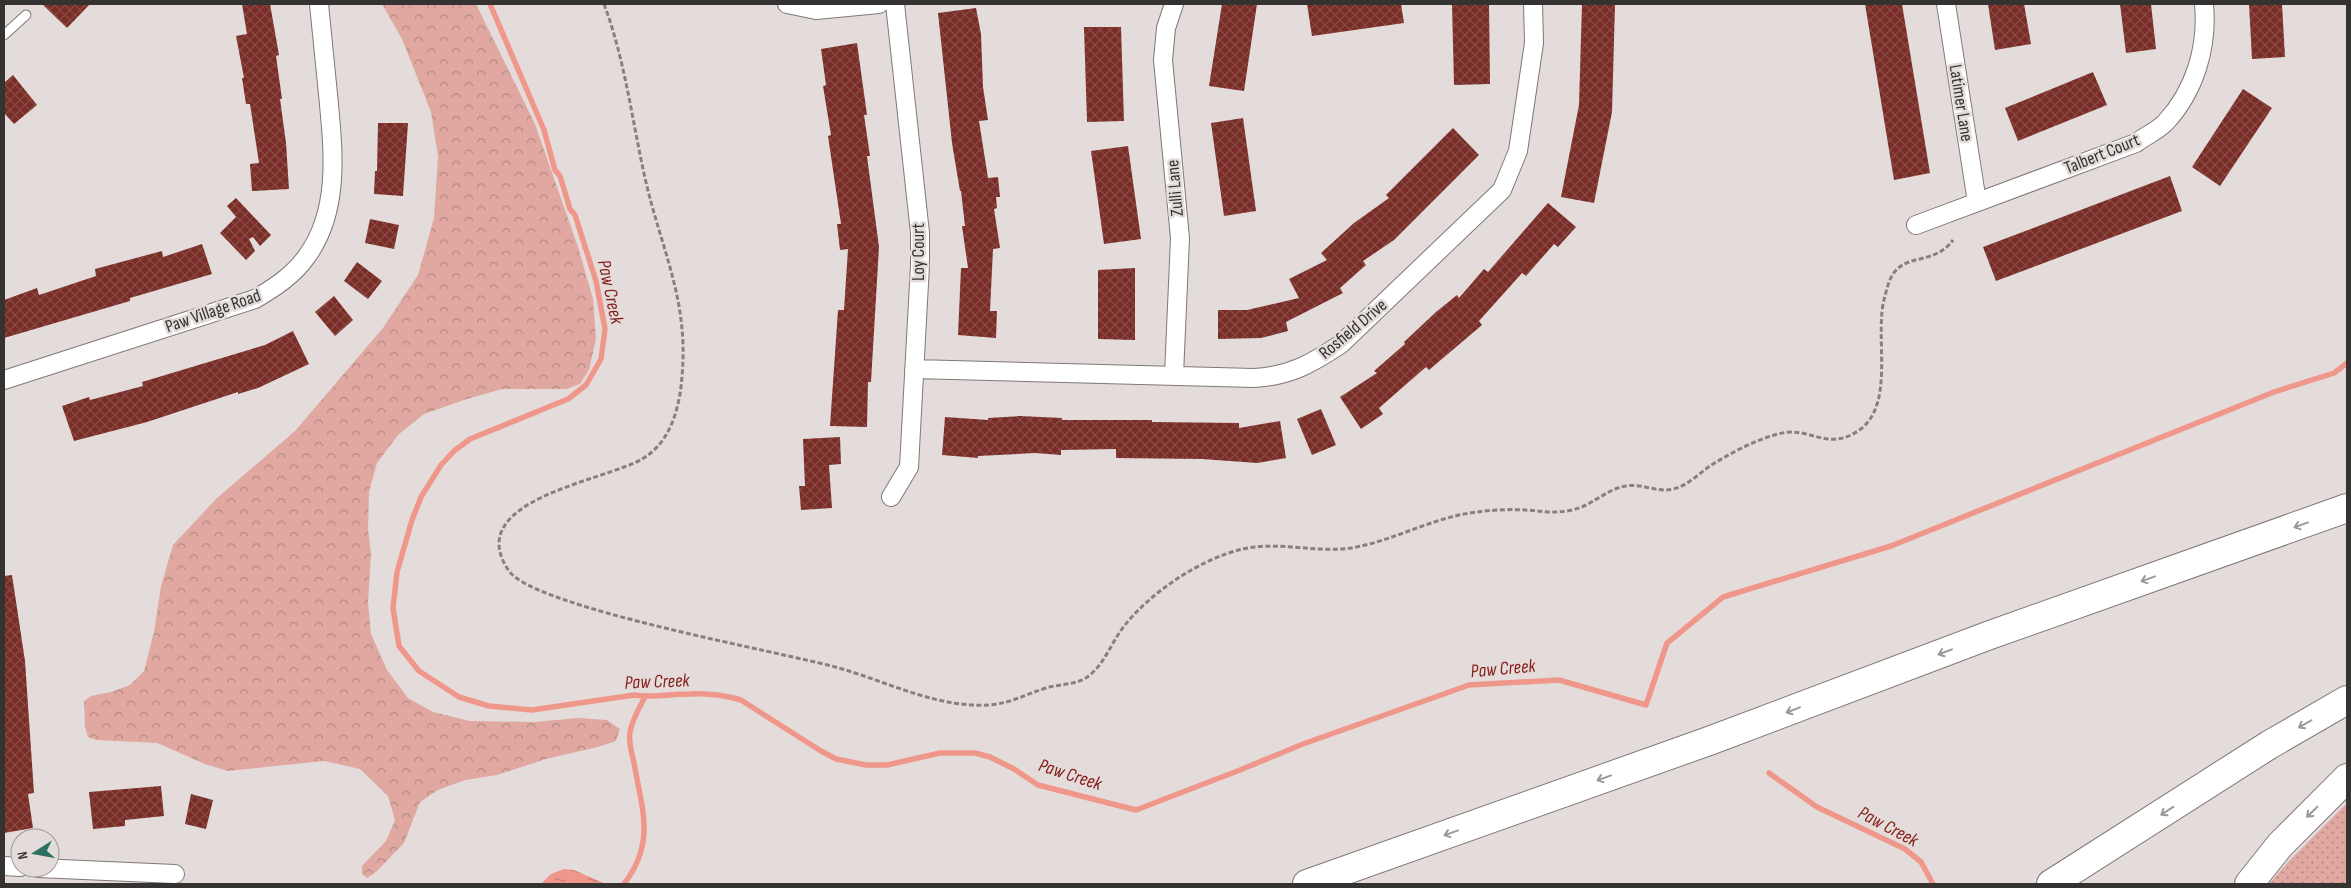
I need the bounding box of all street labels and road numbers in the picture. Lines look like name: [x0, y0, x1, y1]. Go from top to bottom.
street label: Latimer Lane: [1945, 63, 1977, 143]
street label: Talbert Court: [2061, 129, 2143, 179]
street label: Zulli Lane: [1162, 159, 1188, 217]
street label: Loy Court: [908, 222, 929, 281]
street label: Paw Village Road: [163, 285, 263, 337]
street label: Rosfield Drive: [1315, 295, 1391, 363]

